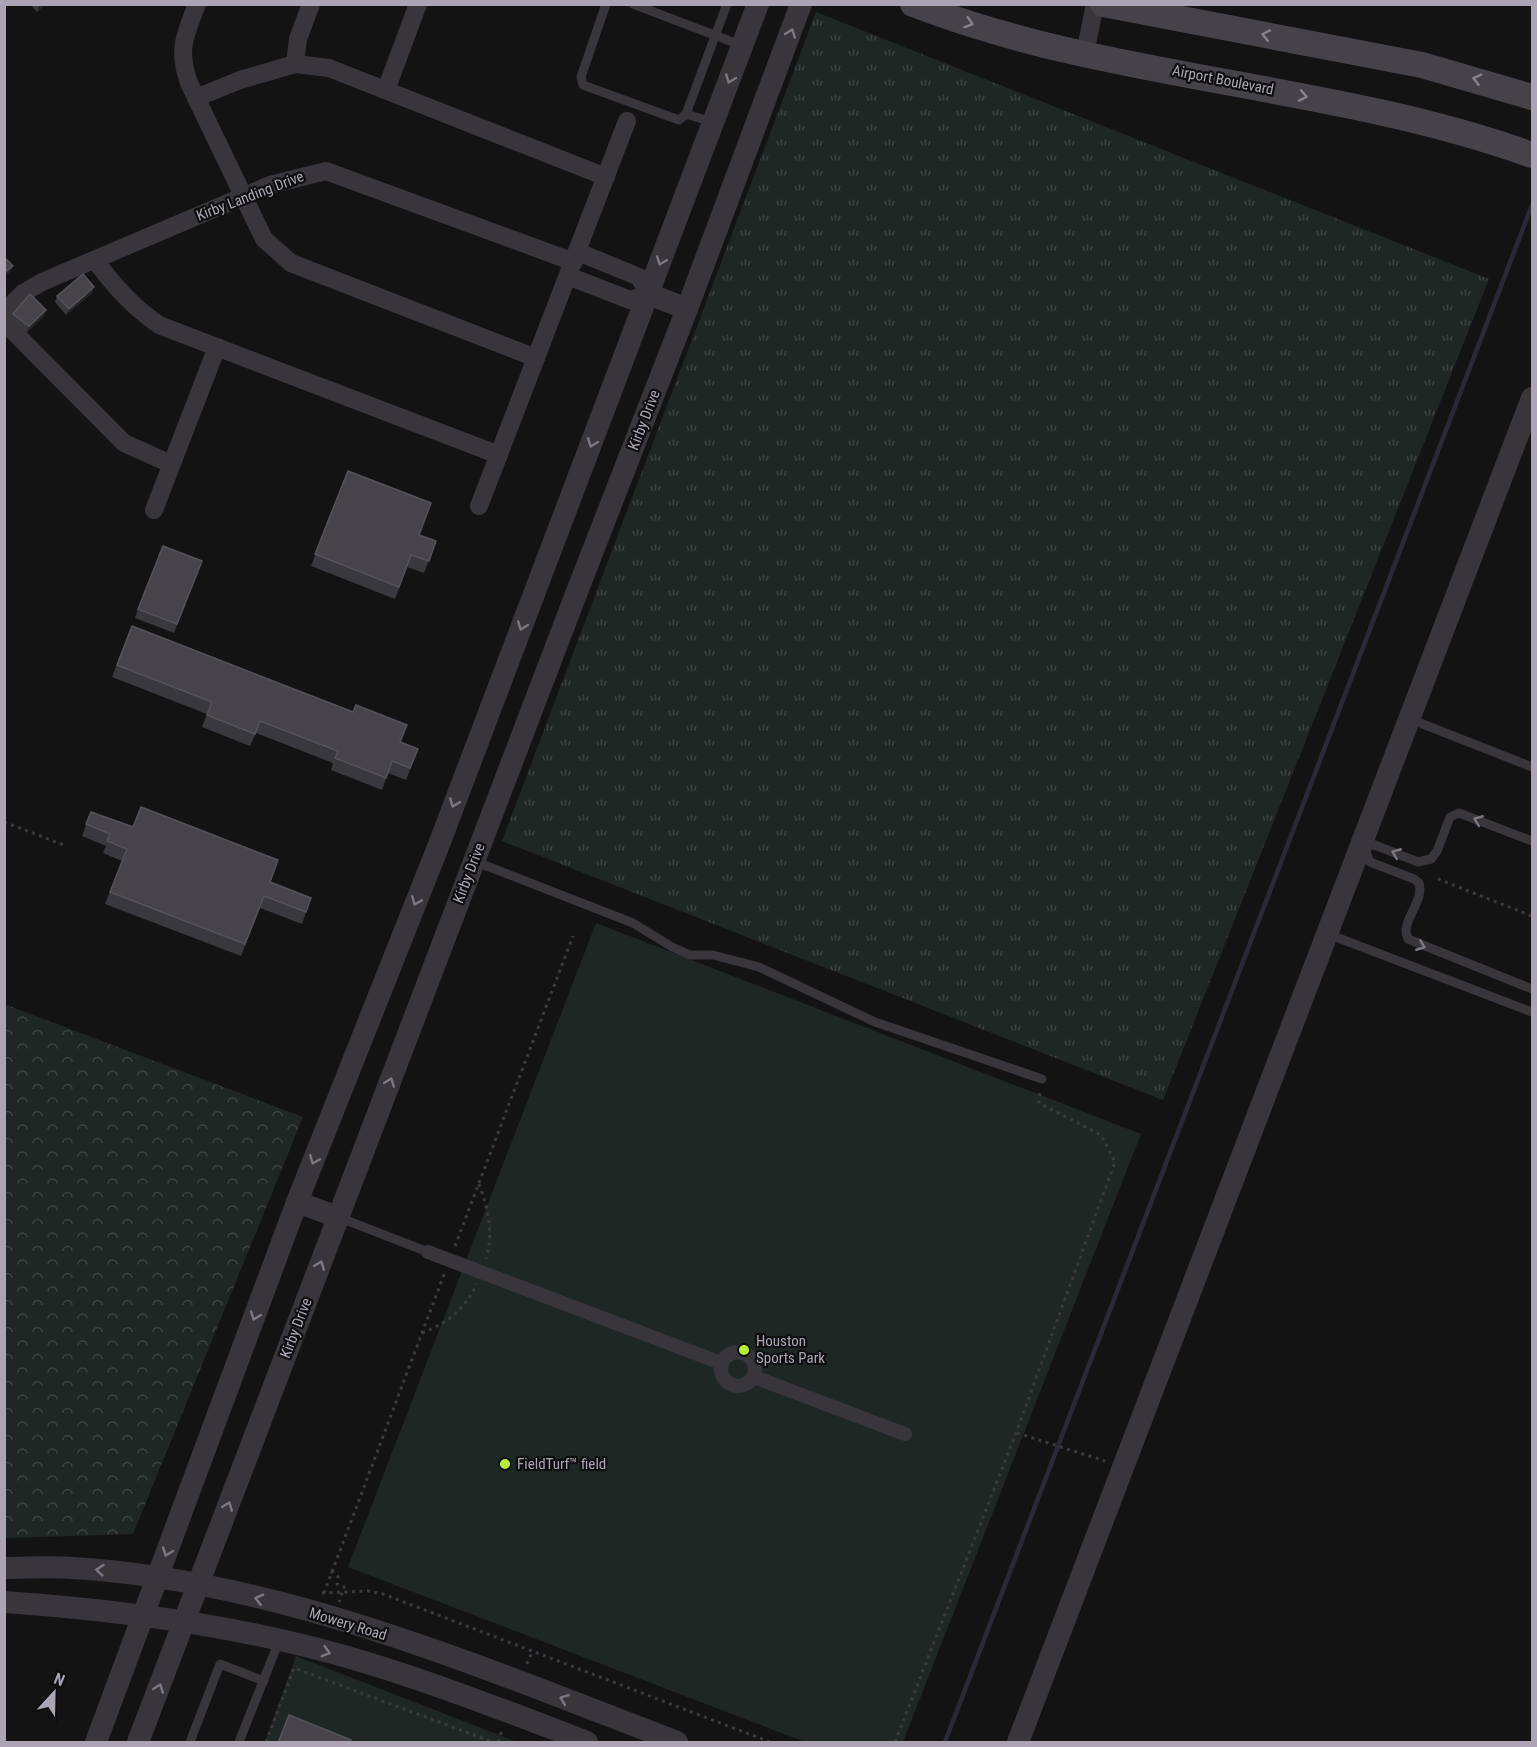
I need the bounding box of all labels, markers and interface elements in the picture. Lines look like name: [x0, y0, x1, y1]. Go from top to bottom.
one-way arrow: [963, 16, 974, 28]
one-way arrow: [783, 28, 796, 39]
one-way arrow: [1261, 29, 1271, 42]
street label: Airport Boulevard: [1171, 61, 1275, 99]
one-way arrow: [725, 73, 738, 84]
one-way arrow: [1472, 74, 1482, 87]
one-way arrow: [1297, 89, 1307, 102]
street label: Kirby Landing Drive: [194, 167, 306, 225]
one-way arrow: [656, 255, 669, 266]
street label: Kirby Drive: [624, 387, 664, 453]
one-way arrow: [587, 437, 599, 448]
one-way arrow: [517, 619, 529, 630]
one-way arrow: [449, 797, 462, 808]
one-way arrow: [1473, 814, 1484, 827]
street label: Kirby Drive: [449, 840, 489, 906]
one-way arrow: [1391, 848, 1401, 861]
one-way arrow: [411, 895, 423, 906]
one-way arrow: [1414, 939, 1425, 951]
one-way arrow: [382, 1078, 395, 1088]
one-way arrow: [309, 1153, 321, 1164]
one-way arrow: [313, 1260, 326, 1270]
street label: Kirby Drive: [276, 1295, 316, 1361]
one-way arrow: [250, 1310, 262, 1321]
place label: Houston Sports Park: [756, 1332, 825, 1367]
marker: Houston Sports Park: [737, 1343, 751, 1357]
place label: FieldTurf™ field: [517, 1455, 606, 1473]
marker: FieldTurf™ field: [498, 1457, 512, 1471]
one-way arrow: [221, 1501, 234, 1511]
one-way arrow: [162, 1546, 175, 1557]
one-way arrow: [95, 1565, 105, 1577]
one-way arrow: [254, 1593, 264, 1606]
street label: Mowery Road: [307, 1604, 389, 1644]
one-way arrow: [320, 1645, 331, 1657]
north arrow: [24, 1663, 84, 1723]
text: N: [51, 1669, 68, 1690]
one-way arrow: [152, 1683, 164, 1694]
one-way arrow: [559, 1693, 569, 1706]

